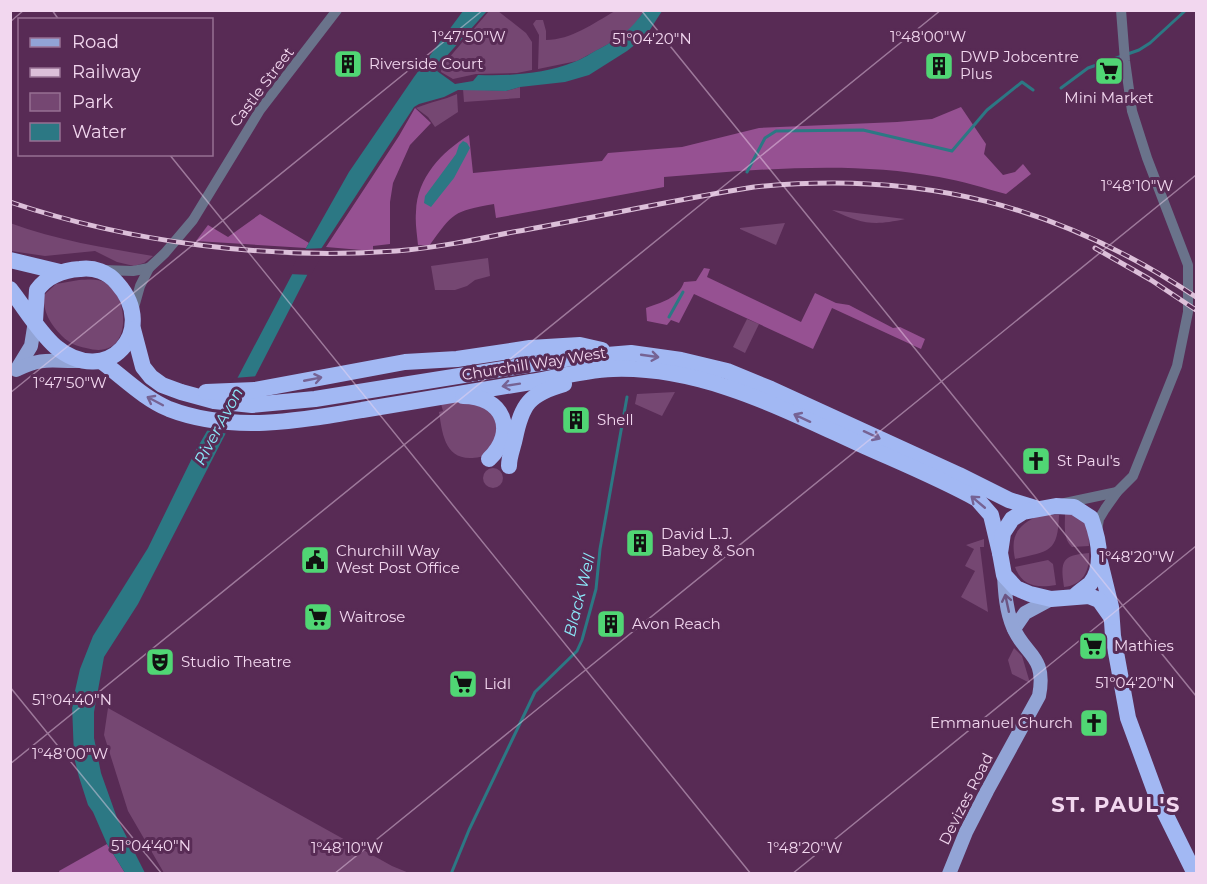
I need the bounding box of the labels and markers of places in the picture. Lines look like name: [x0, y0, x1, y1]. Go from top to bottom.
place label: DWP Jobcentre Plus: [960, 47, 1079, 83]
building icon: Riverside Court: [332, 48, 364, 80]
building icon: DWP Jobcentre Plus: [923, 50, 955, 82]
place label: Riverside Court: [369, 54, 483, 73]
supermarket icon: Mini Market: [1093, 55, 1125, 87]
place label: Mini Market: [1064, 88, 1154, 107]
building icon: Shell: [560, 404, 592, 436]
place label: Shell: [597, 410, 634, 429]
church icon: St Paul's: [1020, 445, 1052, 477]
place label: St Paul's: [1057, 451, 1120, 470]
place label: David L.J. Babey & Son: [661, 524, 755, 560]
building icon: David L.J. Babey & Son: [624, 527, 656, 559]
place label: Churchill Way West Post Office: [336, 541, 460, 577]
public building icon: Churchill Way West Post Office: [299, 544, 331, 576]
supermarket icon: Waitrose: [302, 601, 334, 633]
place label: Waitrose: [339, 607, 405, 626]
building icon: Avon Reach: [595, 608, 627, 640]
place label: Avon Reach: [632, 614, 721, 633]
supermarket icon: Mathies: [1077, 630, 1109, 662]
place label: Mathies: [1114, 636, 1174, 655]
theatre icon: Studio Theatre: [144, 646, 176, 678]
place label: Studio Theatre: [181, 652, 291, 671]
supermarket icon: Lidl: [447, 668, 479, 700]
place label: Lidl: [484, 674, 511, 693]
church icon: Emmanuel Church: [1078, 707, 1110, 739]
place label: Emmanuel Church: [930, 713, 1073, 732]

